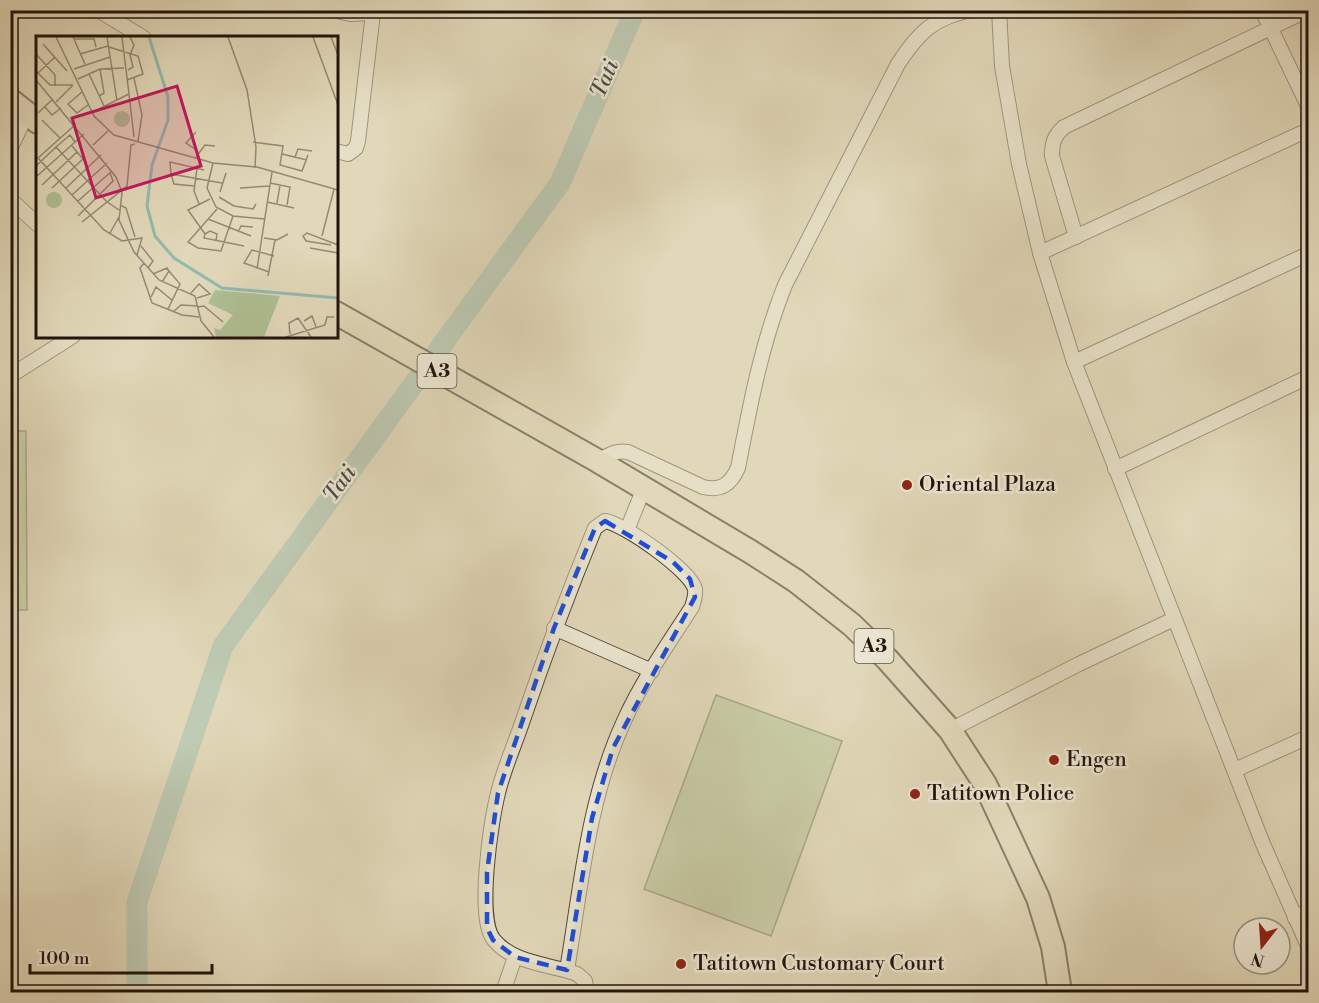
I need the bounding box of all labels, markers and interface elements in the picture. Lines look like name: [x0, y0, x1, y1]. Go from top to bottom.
inset map: [36, 36, 338, 338]
water label: Tati: [585, 56, 625, 102]
road number: A3: [418, 354, 456, 388]
water label: Tati: [318, 460, 362, 508]
place label: Oriental Plaza: [919, 472, 1056, 498]
marker: Oriental Plaza: [900, 478, 914, 492]
road number: A3: [854, 629, 894, 663]
place label: Engen: [1066, 747, 1127, 773]
marker: Engen: [1047, 753, 1061, 767]
place label: Tatitown Police: [927, 781, 1074, 807]
marker: Tatitown Police: [908, 787, 922, 801]
north arrow: [1232, 916, 1292, 976]
scale bar: [30, 937, 212, 975]
text: 100 m: [39, 947, 90, 970]
text: N: [1249, 948, 1267, 971]
place label: Tatitown Customary Court: [693, 951, 945, 977]
marker: Tatitown Customary Court: [674, 957, 688, 971]

